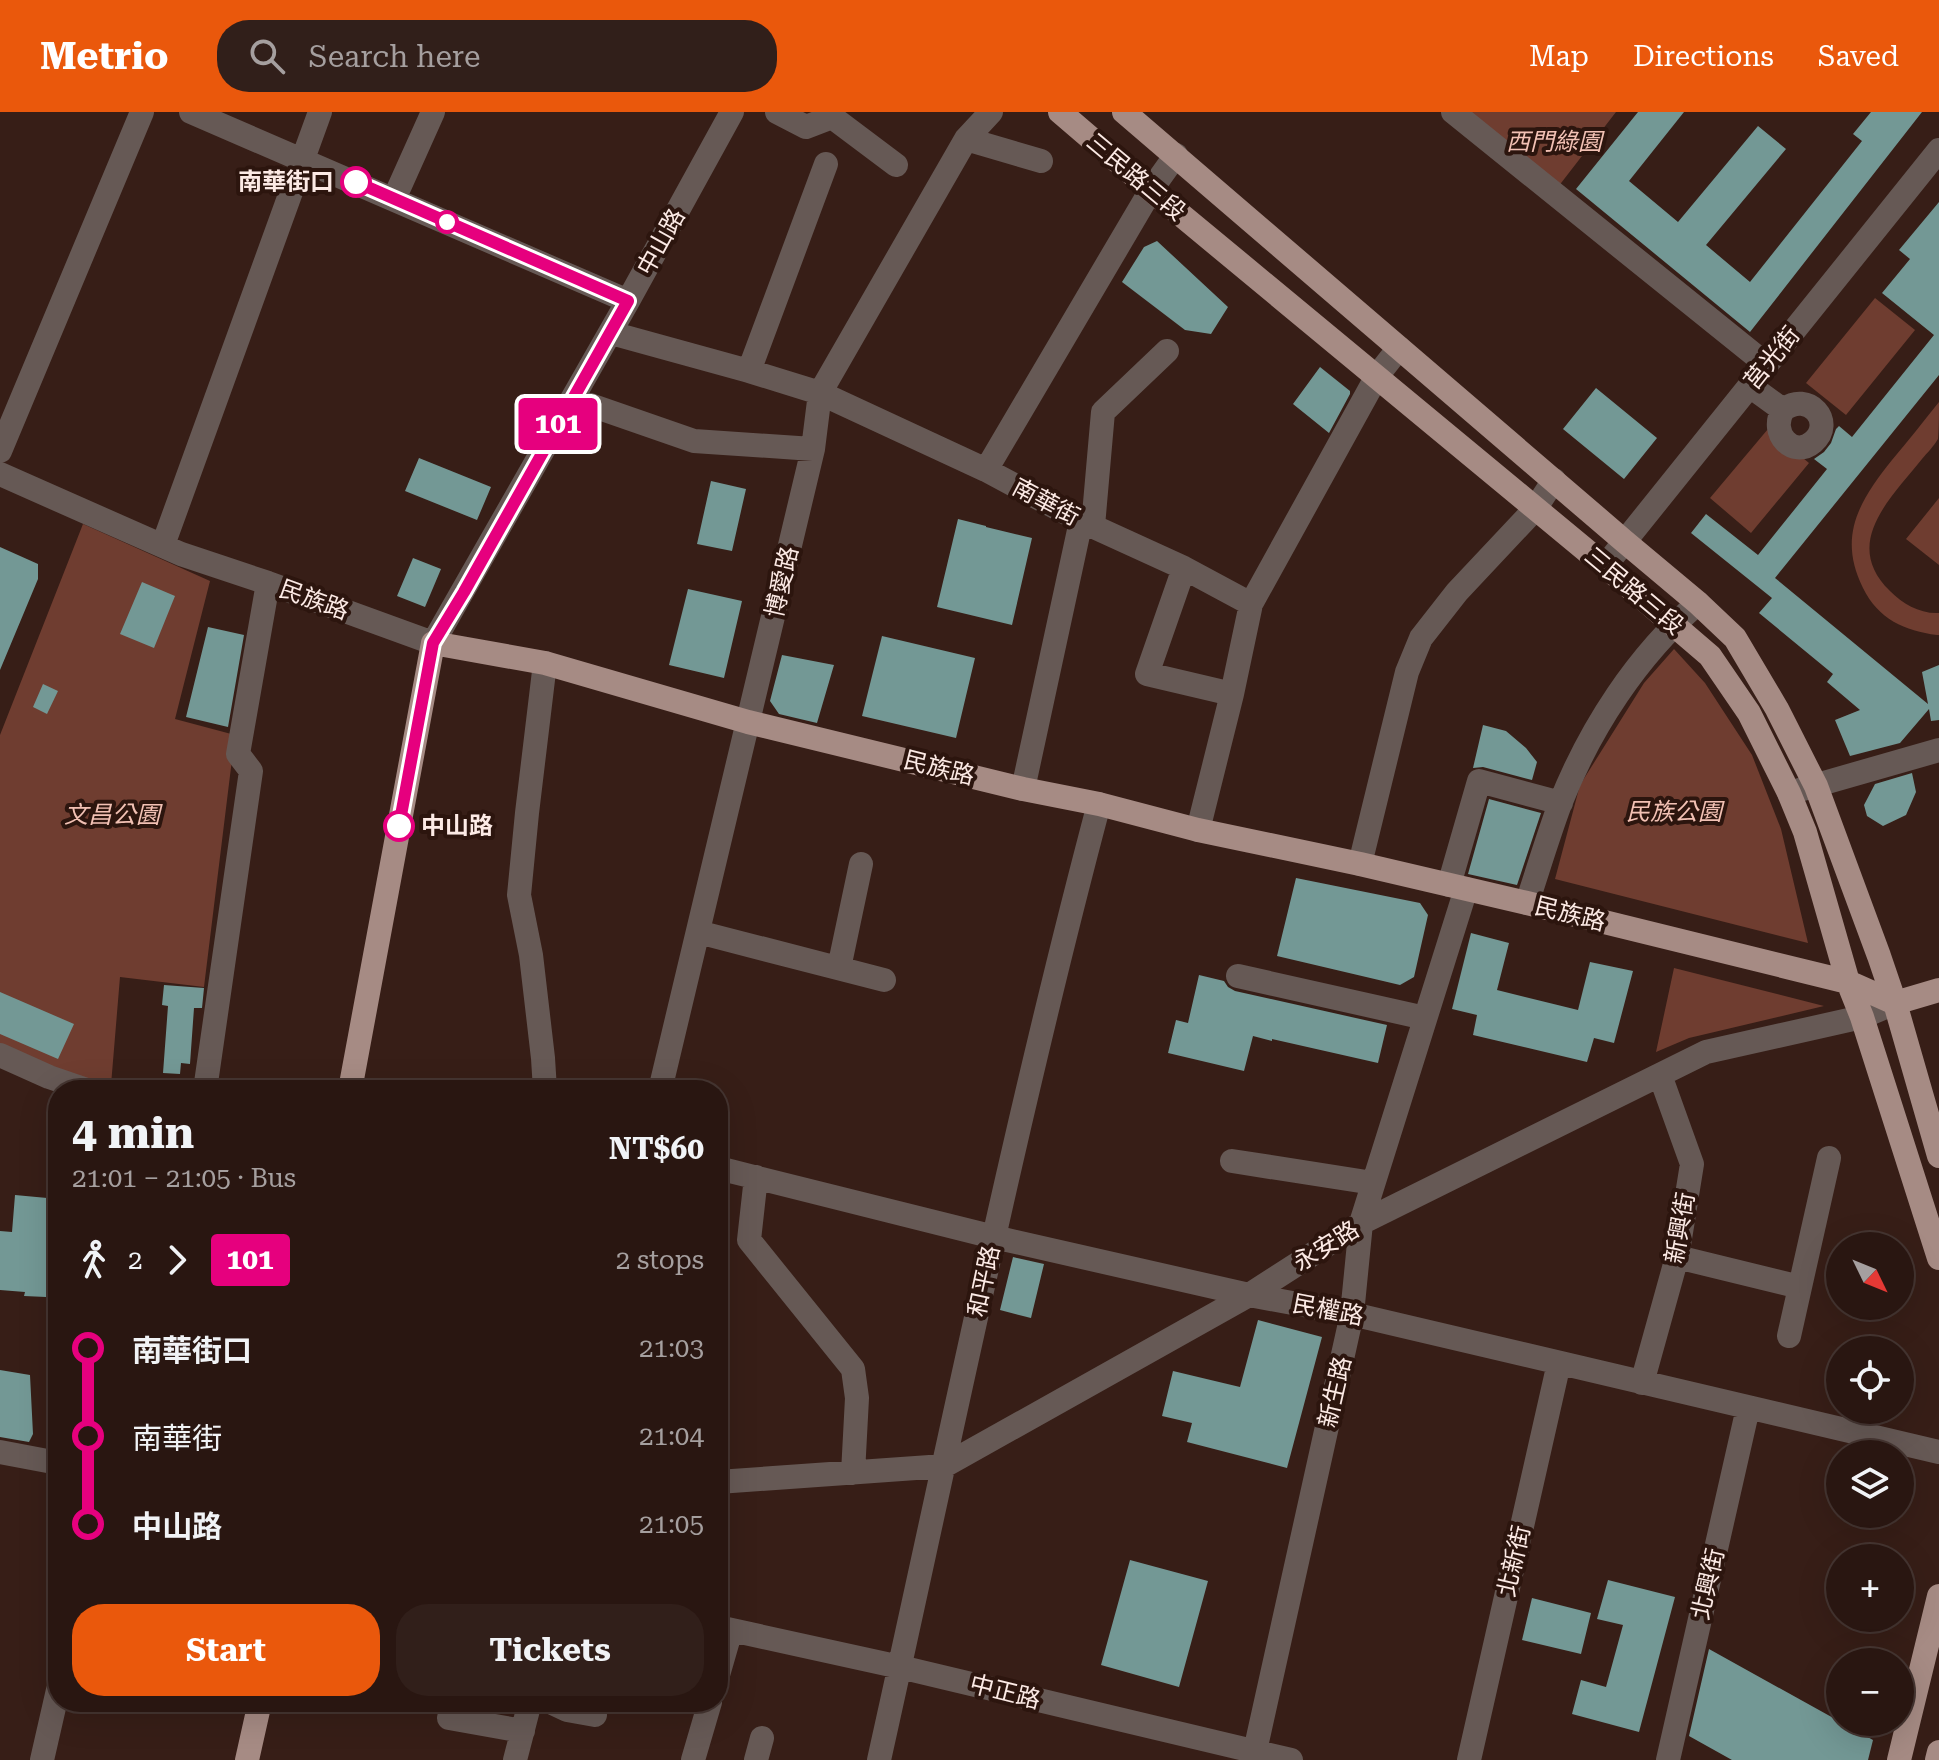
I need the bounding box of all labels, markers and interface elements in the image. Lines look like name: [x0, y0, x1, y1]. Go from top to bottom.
search box: [217, 20, 777, 92]
text: Metrio: [40, 34, 169, 78]
icon: search: [245, 34, 289, 78]
text: Search here: [309, 39, 480, 74]
text: Map: [1529, 40, 1589, 73]
text: Directions: [1633, 40, 1774, 73]
text: Saved: [1818, 40, 1899, 73]
street label: 三民路三段: [1081, 128, 1191, 226]
park label: 西門綠園: [1506, 128, 1605, 156]
marker: 南華街口: [341, 167, 371, 197]
place label: 南華街口: [238, 168, 334, 196]
street label: 中山路: [631, 204, 691, 280]
unlabelled marker: [436, 211, 458, 233]
street label: 莒光街: [1738, 321, 1806, 395]
line badge: 101: [512, 398, 604, 450]
text: 101: [534, 407, 582, 440]
street label: 南華街: [1008, 473, 1084, 531]
street label: 三民路三段: [1579, 542, 1689, 640]
street label: 博愛路: [760, 544, 804, 620]
street label: 民族路: [275, 575, 353, 625]
street label: 民族路: [901, 746, 977, 790]
park label: 民族公園: [1626, 798, 1725, 826]
park label: 文昌公園: [64, 801, 163, 829]
marker: 中山路: [384, 811, 414, 841]
place label: 中山路: [421, 812, 493, 840]
street label: 民族路: [1532, 892, 1608, 936]
text: 4 min: [72, 1107, 194, 1159]
text: NT$60: [609, 1131, 704, 1166]
text: 21:01 – 21:05 · Bus: [72, 1163, 296, 1193]
street label: 新興街: [1660, 1190, 1700, 1266]
street label: 永安路: [1288, 1215, 1364, 1277]
north arrow: [1826, 1232, 1914, 1320]
map controls: [1826, 1232, 1914, 1736]
icon: walk: [72, 1238, 116, 1282]
icon: forward: [155, 1238, 199, 1282]
text: 101: [227, 1243, 274, 1276]
street label: 和平路: [963, 1243, 1005, 1319]
text: 2: [128, 1245, 143, 1275]
text: 2 stops: [616, 1245, 704, 1275]
street label: 民權路: [1290, 1289, 1366, 1331]
text: 南華街口: [132, 1333, 252, 1368]
text: 21:03: [639, 1333, 704, 1363]
button: locate: [1826, 1336, 1914, 1424]
street label: 新生路: [1313, 1354, 1357, 1430]
text: 南華街: [132, 1421, 222, 1456]
text: 21:04: [639, 1421, 704, 1451]
button: layers: [1826, 1440, 1914, 1528]
text: 中山路: [132, 1509, 222, 1544]
text: 21:05: [639, 1509, 704, 1539]
street label: 北新街: [1492, 1523, 1536, 1599]
button: +: [1826, 1544, 1914, 1632]
street label: 北興街: [1686, 1546, 1730, 1622]
button: Start: [72, 1604, 380, 1696]
button: Tickets: [396, 1604, 704, 1696]
button: −: [1826, 1648, 1914, 1736]
street label: 中正路: [967, 1670, 1043, 1714]

